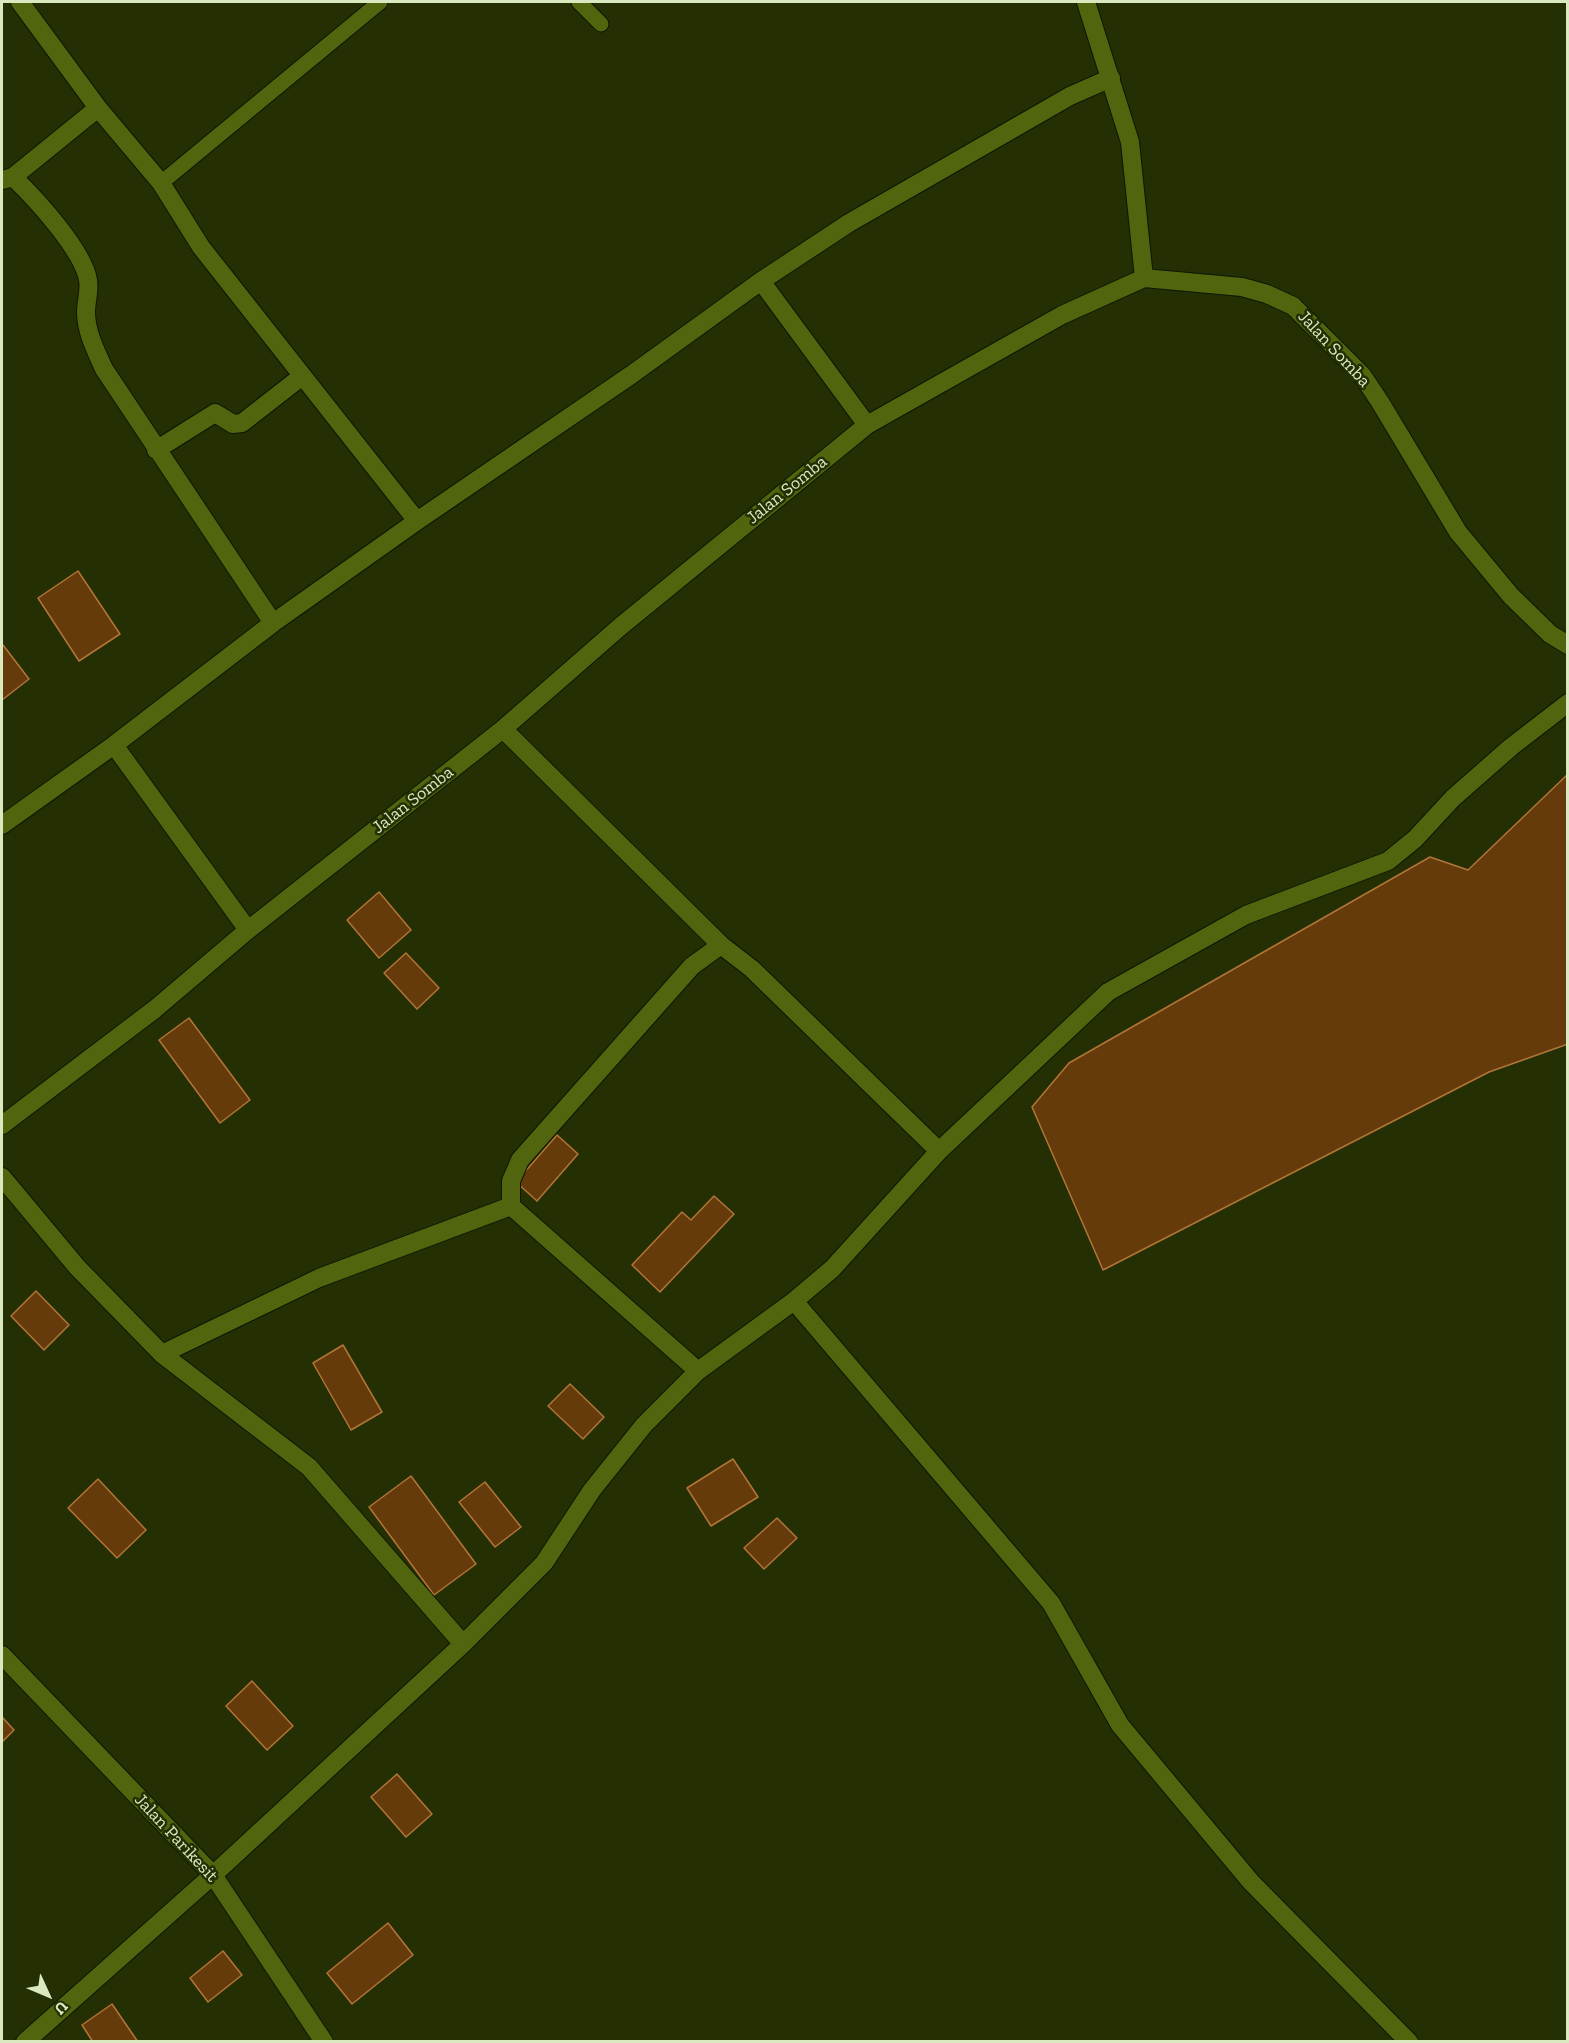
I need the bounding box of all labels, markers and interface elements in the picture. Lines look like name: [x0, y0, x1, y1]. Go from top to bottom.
street label: Jalan Somba: [1293, 306, 1375, 392]
street label: Jalan Somba: [743, 451, 831, 529]
street label: Jalan Somba: [368, 762, 458, 838]
street label: Jalan Parikesit: [130, 1789, 222, 1887]
north arrow: [18, 1965, 78, 2025]
text: U: [50, 1997, 72, 2019]

